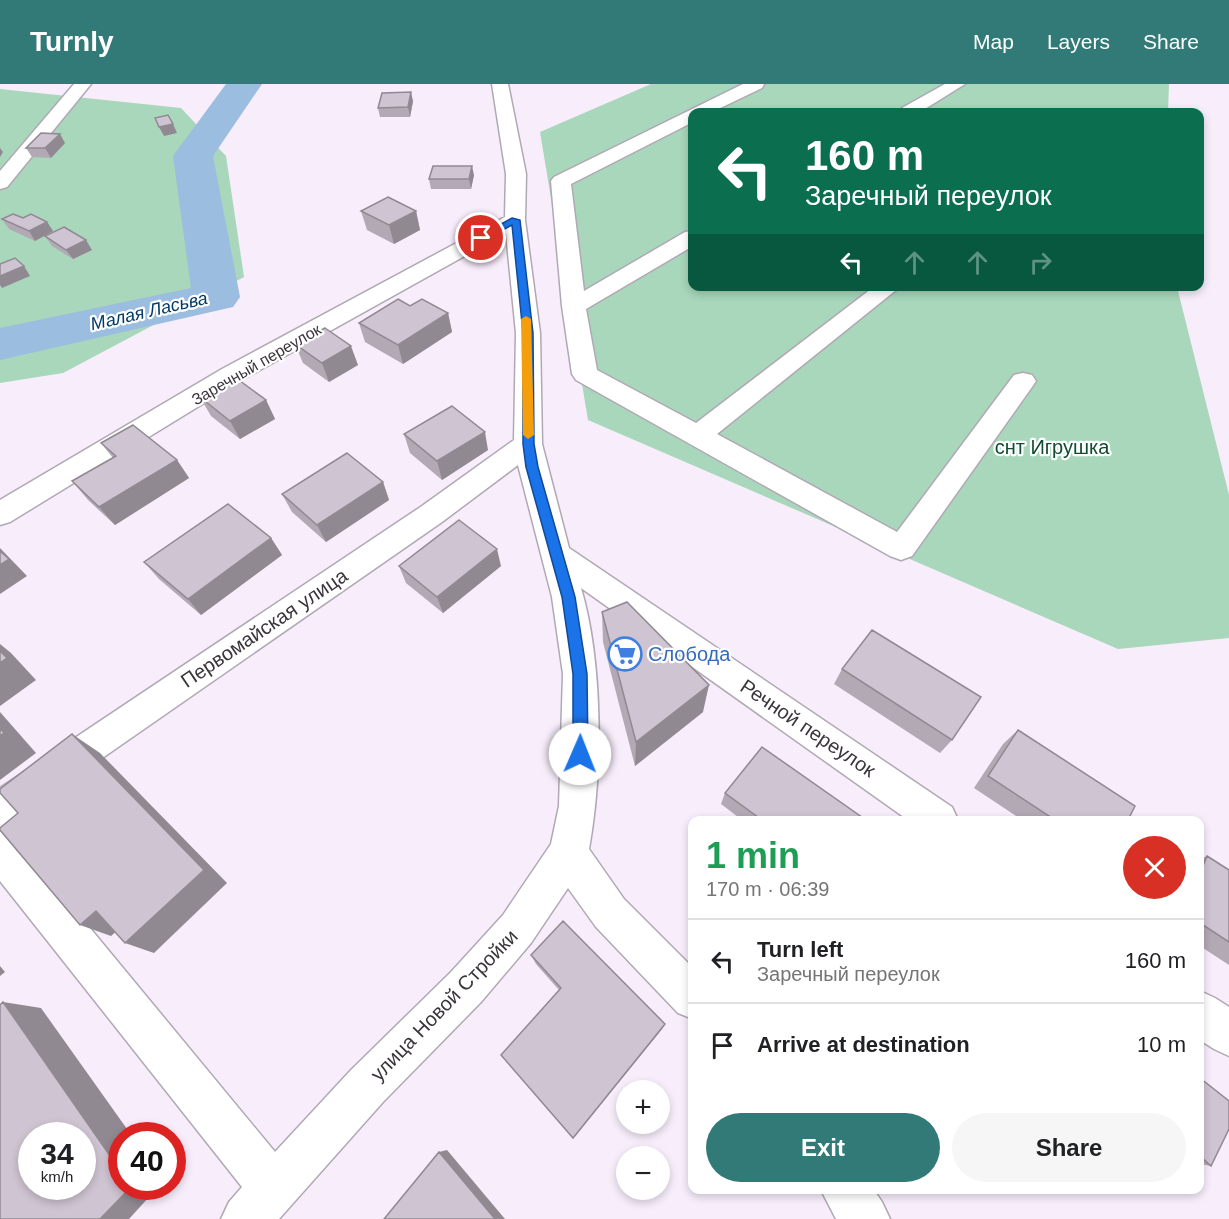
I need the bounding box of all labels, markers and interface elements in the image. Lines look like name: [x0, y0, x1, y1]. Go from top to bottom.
text: Turnly: [30, 26, 113, 57]
text: Map: [973, 30, 1014, 53]
text: Layers: [1047, 30, 1110, 53]
text: Share: [1143, 30, 1199, 53]
icon: left: [706, 132, 784, 210]
text: 160 m: [805, 132, 924, 179]
text: Заречный переулок: [805, 181, 1052, 211]
pin: [455, 212, 506, 263]
icon: arrive: [464, 221, 497, 254]
icon: left: [835, 246, 868, 279]
icon: ahead: [898, 246, 931, 279]
icon: ahead: [961, 246, 994, 279]
icon: right: [1024, 246, 1057, 279]
water label: Малая Ласьва: [88, 288, 210, 334]
street label: Заречный переулок: [189, 320, 325, 408]
park label: снт Игрушка: [995, 436, 1110, 458]
street label: Первомайская улица: [177, 564, 352, 692]
supermarket icon: Слобода: [607, 636, 643, 672]
place label: Слобода: [648, 643, 731, 665]
street label: Речной переулок: [737, 675, 880, 781]
position arrow: [548, 722, 612, 786]
text: 1 min: [706, 835, 800, 876]
button: close: [1123, 836, 1186, 899]
text: 170 m · 06:39: [706, 878, 829, 900]
street label: улица Новой Стройки: [366, 925, 522, 1085]
text: Turn left: [757, 937, 843, 962]
icon: left: [706, 945, 739, 978]
text: 160 m: [1125, 948, 1186, 973]
text: Заречный переулок: [757, 963, 940, 985]
icon: arrive: [706, 1029, 739, 1062]
text: Arrive at destination: [757, 1032, 970, 1057]
text: 10 m: [1137, 1032, 1186, 1057]
map controls: [616, 1080, 670, 1200]
button: +: [616, 1080, 670, 1134]
button: Exit: [706, 1113, 940, 1182]
button: Share: [952, 1113, 1186, 1182]
speed limit sign: 40: [108, 1122, 186, 1200]
text: 34: [40, 1137, 74, 1170]
button: −: [616, 1146, 670, 1200]
text: km/h: [41, 1168, 73, 1185]

